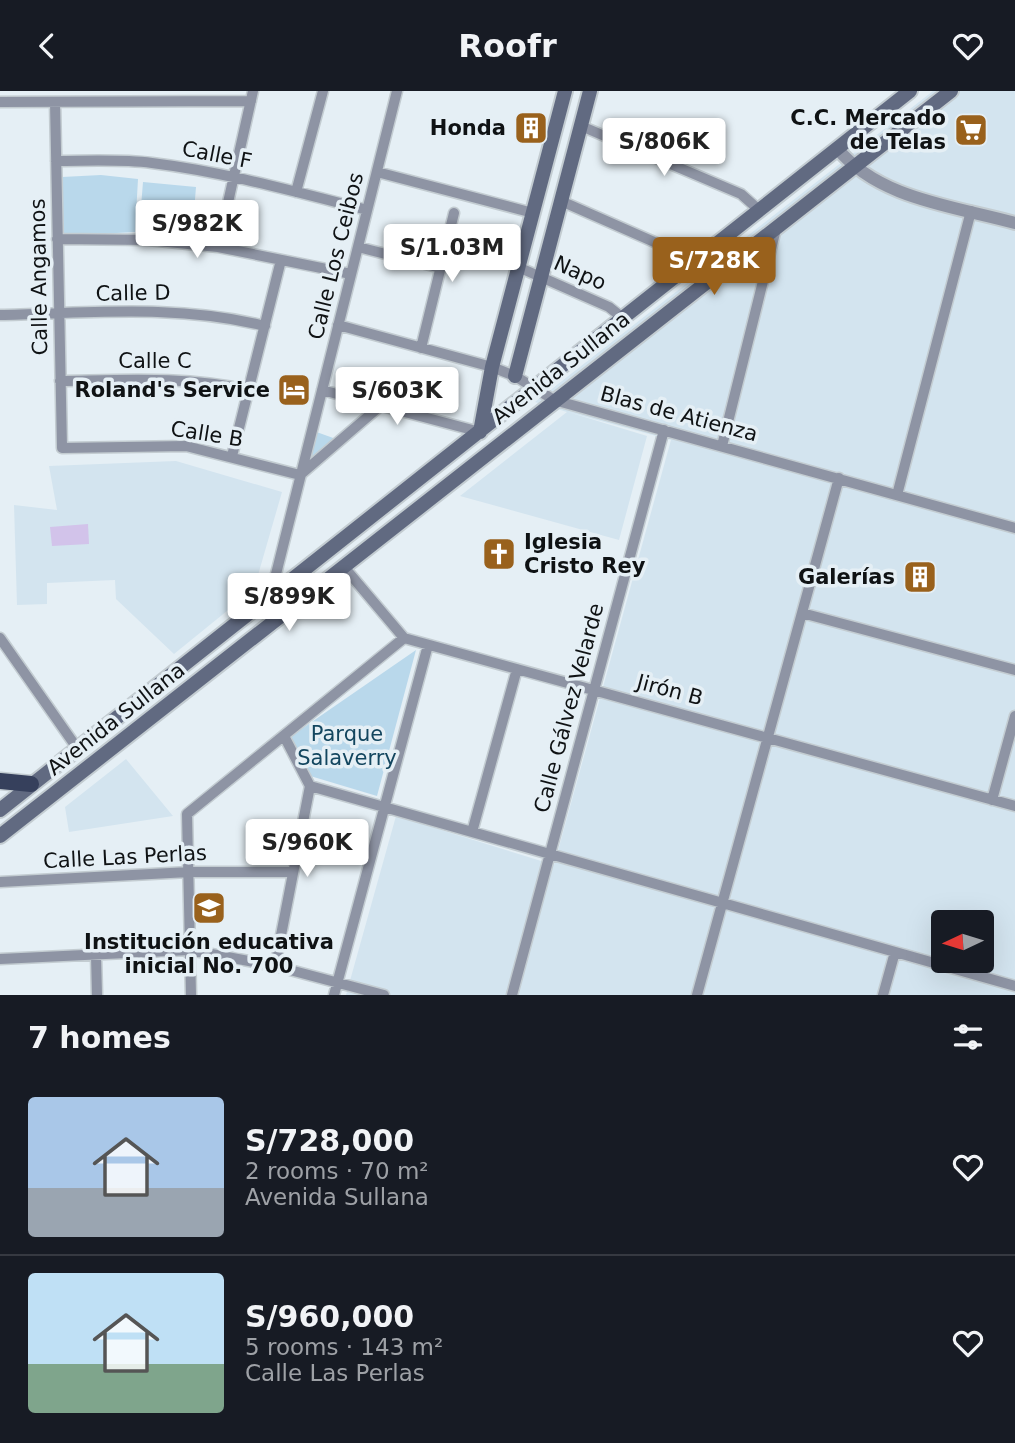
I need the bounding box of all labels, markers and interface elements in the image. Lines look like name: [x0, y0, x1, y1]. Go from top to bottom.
icon: back: [28, 27, 66, 65]
text: Roofr: [458, 27, 557, 65]
icon: heart: [949, 27, 987, 65]
place label: C.C. Mercado de Telas: [790, 106, 946, 154]
building icon: Honda: [512, 109, 550, 147]
supermarket icon: C.C. Mercado de Telas: [952, 111, 990, 149]
place label: Honda: [430, 116, 506, 140]
pin: S/806K: [607, 119, 721, 178]
text: S/806K: [619, 128, 709, 154]
street label: Calle F: [180, 136, 254, 174]
street label: Calle Los Ceibos: [304, 170, 368, 342]
street label: Calle Angamos: [26, 198, 52, 356]
pin: S/982K: [140, 201, 254, 260]
text: S/982K: [152, 210, 242, 236]
pin: S/1.03M: [387, 225, 517, 284]
text: S/1.03M: [400, 234, 504, 260]
pin: S/728K: [657, 237, 771, 297]
text: S/728K: [669, 247, 759, 273]
street label: Napo: [550, 251, 610, 295]
street label: Calle D: [95, 280, 171, 306]
street label: Avenida Sullana: [487, 307, 635, 429]
street label: Calle C: [118, 349, 192, 373]
pin: S/603K: [340, 367, 454, 427]
hotel icon: Roland's Service: [275, 371, 313, 409]
text: S/603K: [352, 377, 442, 403]
place label: Roland's Service: [75, 378, 270, 402]
street label: Blas de Atienza: [598, 381, 760, 447]
street label: Calle B: [169, 416, 245, 452]
place label: Iglesia Cristo Rey: [524, 530, 646, 578]
church icon: Iglesia Cristo Rey: [480, 535, 518, 573]
building icon: Galerías: [901, 558, 939, 596]
place label: Galerías: [798, 565, 895, 589]
pin: S/899K: [232, 573, 346, 633]
text: S/899K: [244, 583, 334, 609]
street label: Calle Gálvez Velarde: [529, 601, 609, 815]
street label: Avenida Sullana: [42, 658, 190, 780]
street label: Jirón B: [632, 669, 706, 710]
park label: Parque Salaverry: [297, 722, 397, 770]
pin: S/960K: [250, 819, 364, 879]
text: S/960K: [262, 829, 352, 855]
street label: Calle Las Perlas: [42, 841, 208, 873]
school or university icon: Institución educativa inicial No. 700: [190, 889, 228, 927]
north arrow: [931, 910, 994, 973]
map controls: [931, 910, 994, 973]
place label: Institución educativa inicial No. 700: [84, 930, 334, 978]
icon: filters: [949, 1018, 987, 1056]
text: 7 homes: [28, 1020, 171, 1055]
text: S/728,000: [245, 1123, 414, 1158]
icon: home: [84, 1125, 168, 1209]
icon: heart: [949, 1148, 987, 1186]
text: 2 rooms · 70 m²: [245, 1158, 429, 1184]
text: Avenida Sullana: [245, 1184, 429, 1210]
text: S/960,000: [245, 1299, 414, 1334]
icon: home: [84, 1301, 168, 1385]
icon: heart: [949, 1324, 987, 1362]
text: 5 rooms · 143 m²: [245, 1334, 443, 1360]
text: Calle Las Perlas: [245, 1360, 425, 1386]

